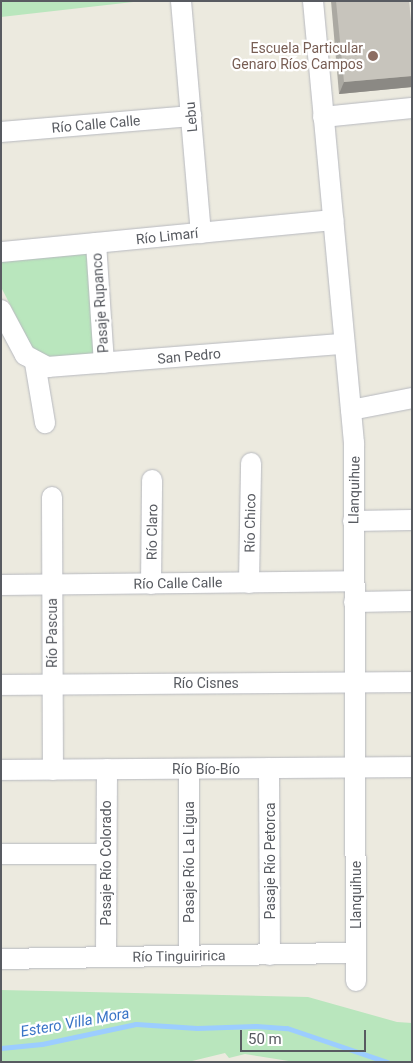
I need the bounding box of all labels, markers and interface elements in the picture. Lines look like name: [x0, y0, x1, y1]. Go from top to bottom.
place label: Escuela Particular Genaro Ríos Campos: [232, 40, 363, 72]
marker: Escuela Particular Genaro Ríos Campos: [367, 50, 379, 62]
street label: Lebu: [181, 101, 201, 133]
street label: Río Calle Calle: [51, 112, 141, 136]
street label: Río Limarí: [135, 224, 199, 248]
street label: Pasaje Rupanco: [88, 252, 112, 354]
street label: San Pedro: [156, 345, 222, 367]
street label: Llanquihue: [345, 456, 363, 524]
street label: Río Chico: [241, 493, 259, 553]
street label: Río Claro: [143, 504, 161, 560]
street label: Río Calle Calle: [133, 574, 223, 592]
street label: Río Pascua: [44, 598, 60, 668]
street label: Río Cisnes: [173, 675, 239, 691]
street label: Río Bío-Bío: [172, 761, 240, 777]
street label: Pasaje Río Colorado: [98, 800, 114, 926]
street label: Pasaje Río La Ligua: [181, 801, 197, 923]
street label: Pasaje Río Petorca: [262, 802, 278, 920]
street label: Llanquihue: [348, 861, 364, 929]
street label: Río Tinguiririca: [132, 947, 226, 965]
water label: Estero Villa Mora: [19, 1005, 131, 1041]
scale bar: [243, 1020, 369, 1052]
text: 50 m: [248, 1030, 282, 1048]

